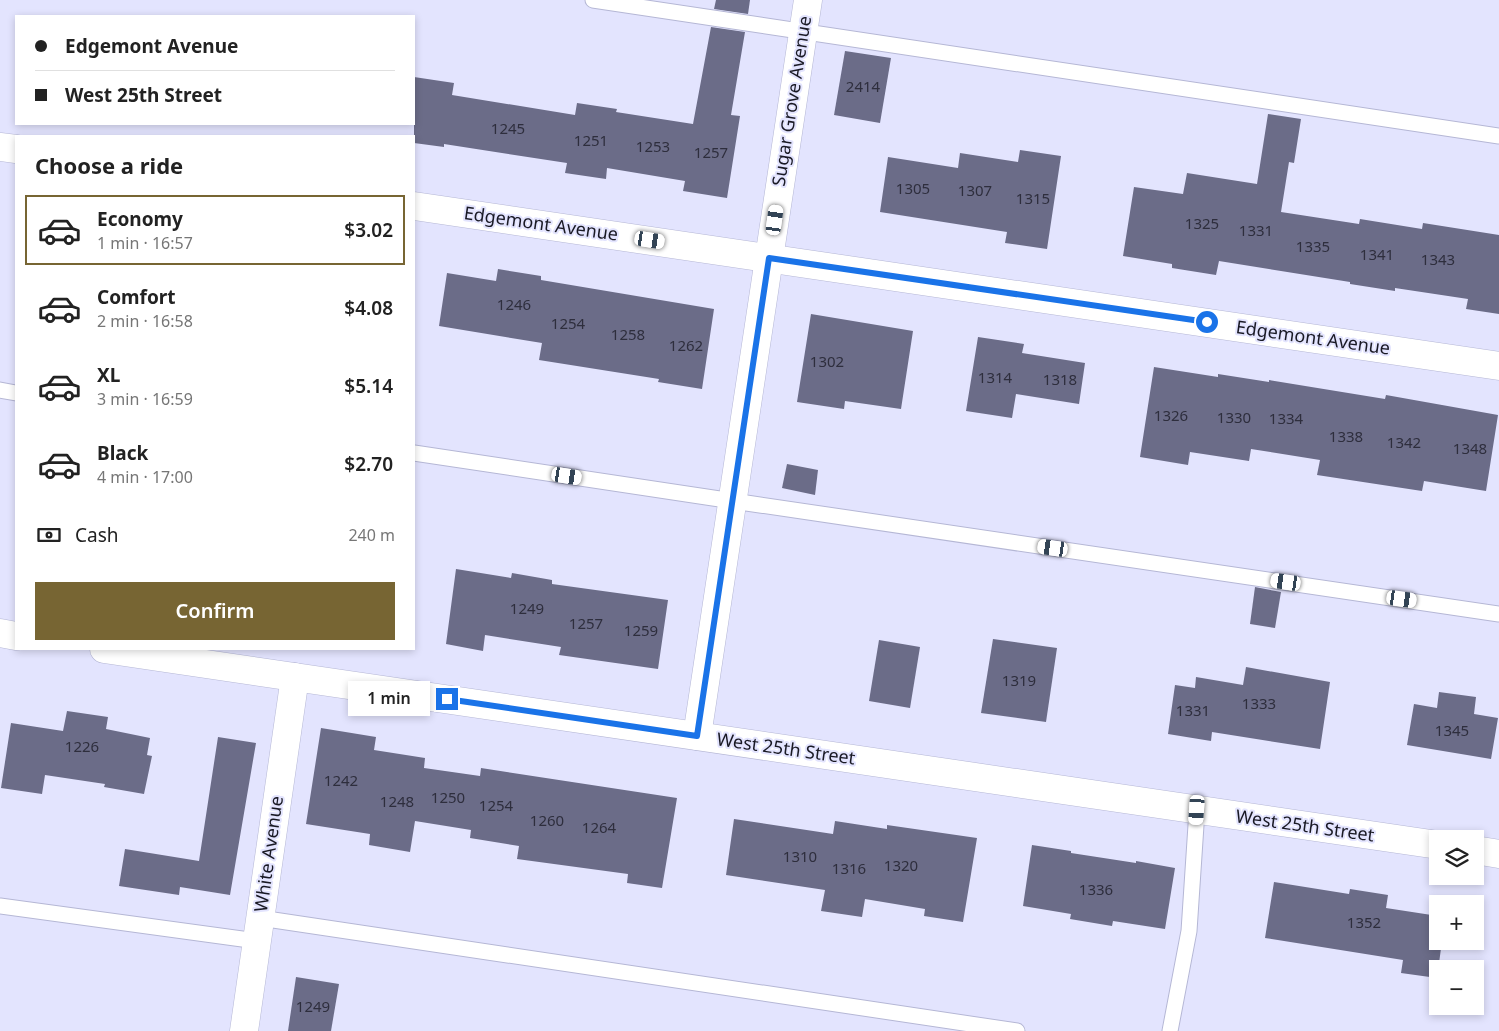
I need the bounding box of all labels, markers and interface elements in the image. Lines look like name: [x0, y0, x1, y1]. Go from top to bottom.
street label: Sugar Grove Avenue: [766, 14, 816, 188]
text: Edgemont Avenue: [65, 33, 238, 59]
house number: 2414: [846, 76, 881, 96]
text: West 25th Street: [65, 82, 222, 108]
house number: 1245: [491, 118, 525, 138]
house number: 1251: [574, 130, 608, 150]
house number: 1253: [636, 136, 670, 156]
house number: 1257: [694, 142, 728, 162]
text: Choose a ride: [35, 150, 183, 180]
house number: 1305: [896, 178, 930, 198]
house number: 1307: [958, 180, 992, 200]
house number: 1315: [1016, 188, 1050, 208]
street label: Edgemont Avenue: [462, 200, 620, 246]
car: [765, 204, 784, 236]
text: Economy: [97, 206, 183, 232]
icon: car: [37, 208, 82, 253]
house number: 1325: [1185, 213, 1219, 233]
text: $3.02: [344, 217, 393, 243]
house number: 1331: [1239, 220, 1273, 240]
car: [634, 230, 665, 250]
text: 1 min · 16:57: [97, 232, 193, 254]
house number: 1335: [1296, 236, 1330, 256]
house number: 1341: [1360, 244, 1394, 264]
house number: 1343: [1421, 249, 1455, 269]
text: Comfort: [97, 284, 176, 310]
icon: car: [37, 286, 82, 331]
house number: 1246: [497, 294, 531, 314]
text: $4.08: [344, 295, 393, 321]
text: 2 min · 16:58: [97, 310, 193, 332]
route start: [1196, 311, 1218, 333]
house number: 1254: [551, 313, 586, 333]
street label: Edgemont Avenue: [1234, 314, 1392, 360]
house number: 1258: [611, 324, 645, 344]
house number: 1262: [669, 335, 703, 355]
house number: 1302: [810, 351, 844, 371]
text: XL: [97, 362, 120, 388]
icon: car: [37, 364, 82, 409]
house number: 1314: [978, 367, 1013, 387]
house number: 1318: [1043, 369, 1077, 389]
text: $5.14: [344, 373, 393, 399]
text: 3 min · 16:59: [97, 388, 193, 410]
house number: 1326: [1154, 405, 1188, 425]
house number: 1330: [1217, 407, 1251, 427]
house number: 1334: [1269, 408, 1304, 428]
house number: 1338: [1329, 426, 1363, 446]
house number: 1342: [1387, 432, 1421, 452]
house number: 1348: [1453, 438, 1487, 458]
text: Black: [97, 440, 148, 466]
icon: car: [37, 442, 82, 487]
text: $2.70: [344, 451, 393, 477]
text: 4 min · 17:00: [97, 466, 193, 488]
car: [551, 466, 582, 486]
icon: cash: [35, 521, 63, 549]
text: Cash: [75, 522, 119, 548]
text: 240 m: [348, 524, 395, 546]
car: [1037, 538, 1068, 558]
car: [1270, 572, 1301, 592]
button: Confirm: [35, 582, 395, 640]
car: [1386, 589, 1417, 609]
house number: 1249: [510, 598, 544, 618]
house number: 1257: [569, 613, 603, 633]
house number: 1259: [624, 620, 658, 640]
house number: 1319: [1002, 670, 1036, 690]
callout: 1 min: [347, 682, 430, 716]
text: 1 min: [367, 687, 411, 709]
route end: [436, 688, 458, 710]
house number: 1333: [1242, 693, 1276, 713]
house number: 1331: [1176, 700, 1210, 720]
house number: 1345: [1435, 720, 1469, 740]
street label: West 25th Street: [715, 726, 857, 770]
house number: 1226: [65, 736, 99, 756]
house number: 1242: [324, 770, 358, 790]
house number: 1250: [431, 787, 465, 807]
house number: 1248: [380, 791, 414, 811]
street label: White Avenue: [248, 794, 288, 913]
house number: 1254: [479, 795, 514, 815]
car: [1188, 795, 1205, 825]
street label: West 25th Street: [1234, 803, 1376, 847]
house number: 1260: [530, 810, 564, 830]
house number: 1264: [582, 817, 617, 837]
map controls: [1429, 830, 1484, 1015]
button: layers: [1429, 830, 1484, 885]
house number: 1310: [783, 846, 817, 866]
house number: 1320: [884, 855, 918, 875]
house number: 1316: [832, 858, 866, 878]
house number: 1336: [1079, 879, 1113, 899]
button: +: [1429, 895, 1484, 950]
house number: 1352: [1347, 912, 1381, 932]
button: −: [1429, 960, 1484, 1015]
house number: 1249: [296, 996, 330, 1016]

